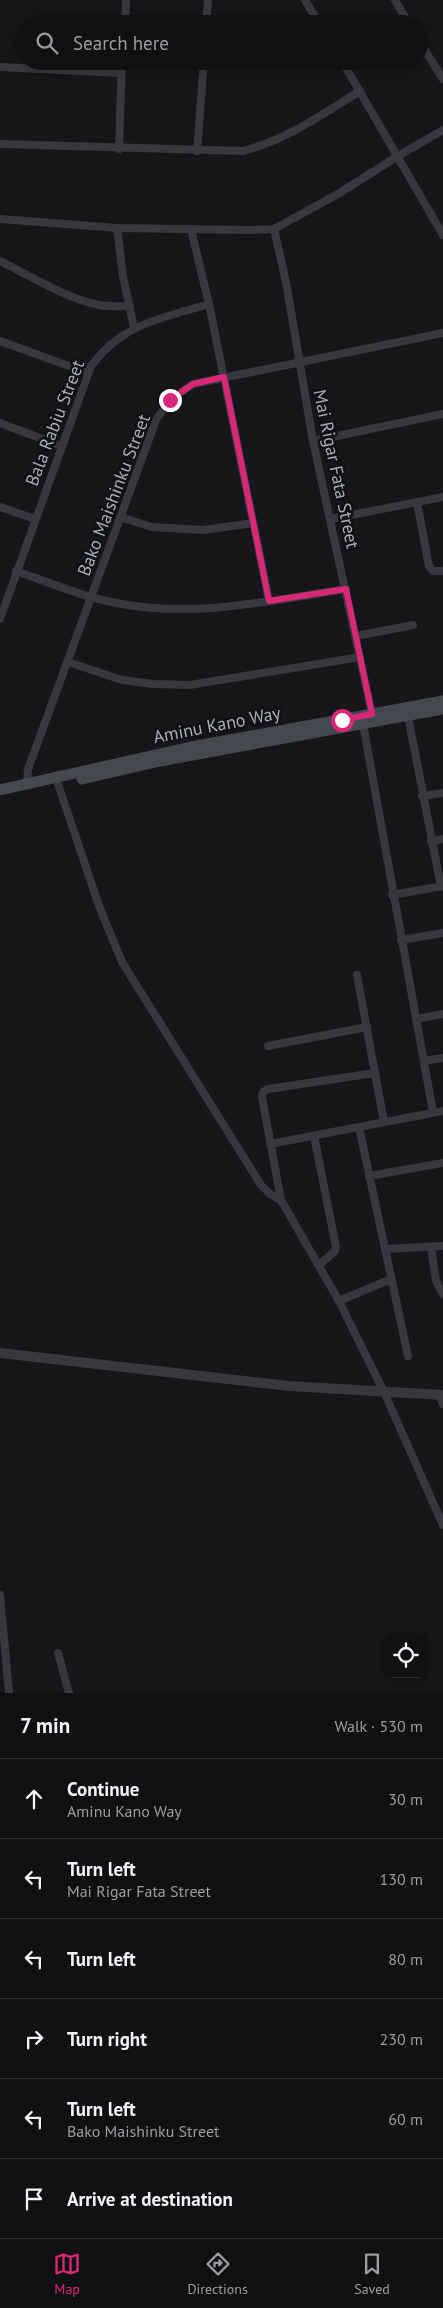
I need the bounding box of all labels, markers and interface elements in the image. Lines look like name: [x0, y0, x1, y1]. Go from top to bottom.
search box: [15, 15, 428, 70]
icon: search: [33, 29, 61, 57]
text: Search here: [73, 31, 169, 55]
street label: Bala Rabiu Street: [20, 357, 89, 489]
street label: Mai Rigar Fata Street: [308, 387, 365, 550]
route end: [159, 389, 182, 412]
street label: Bako Maishinku Street: [72, 411, 155, 579]
street label: Aminu Kano Way: [151, 701, 283, 748]
route start: [331, 709, 354, 732]
map controls: [383, 1633, 428, 1678]
button: locate: [383, 1633, 428, 1678]
text: 7 min: [20, 1712, 70, 1739]
text: Walk · 530 m: [334, 1716, 423, 1736]
text: Continue: [67, 1777, 139, 1801]
icon: ahead: [20, 1785, 48, 1813]
text: 30 m: [388, 1789, 423, 1809]
text: Aminu Kano Way: [67, 1801, 182, 1821]
text: Turn left: [67, 1857, 136, 1881]
icon: left: [20, 1865, 48, 1893]
text: 130 m: [380, 1869, 423, 1889]
text: Mai Rigar Fata Street: [67, 1881, 211, 1901]
icon: left: [20, 1945, 48, 1973]
text: Turn left: [67, 1947, 136, 1971]
text: 80 m: [388, 1949, 423, 1969]
icon: right: [20, 2025, 48, 2053]
text: Turn right: [67, 2027, 147, 2051]
text: 230 m: [380, 2029, 423, 2049]
text: Turn left: [67, 2097, 136, 2121]
icon: left: [20, 2105, 48, 2133]
text: 60 m: [388, 2109, 423, 2129]
text: Bako Maishinku Street: [67, 2121, 219, 2141]
icon: arrive: [20, 2185, 48, 2213]
text: Arrive at destination: [67, 2187, 233, 2211]
tab: Map: [53, 2250, 81, 2298]
tab: Directions: [187, 2250, 248, 2298]
tab: Saved: [354, 2250, 390, 2298]

